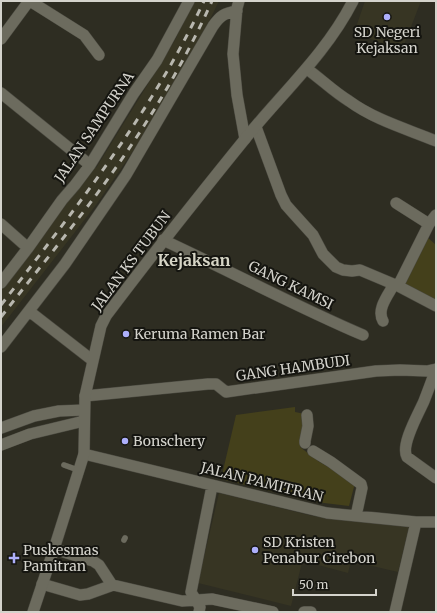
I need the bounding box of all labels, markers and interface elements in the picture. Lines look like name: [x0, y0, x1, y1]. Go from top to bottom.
marker: SD Negeri Kejaksan: [382, 12, 392, 22]
place label: SD Negeri Kejaksan: [354, 23, 421, 57]
street label: JALAN SAMPURNA: [50, 68, 138, 187]
street label: JALAN KS TUBUN: [87, 207, 174, 315]
district label: Kejaksan: [158, 250, 231, 270]
street label: GANG KAMSI: [246, 257, 336, 313]
place label: Keruma Ramen Bar: [134, 325, 265, 343]
marker: Keruma Ramen Bar: [121, 329, 131, 339]
street label: GANG HAMBUDI: [235, 351, 351, 385]
place label: Bonschery: [133, 432, 206, 450]
marker: Bonschery: [120, 436, 130, 446]
street label: JALAN PAMITRAN: [198, 458, 325, 506]
place label: SD Kristen Penabur Cirebon: [263, 533, 375, 567]
place label: Puskesmas Pamitran: [23, 541, 99, 575]
marker: SD Kristen Penabur Cirebon: [250, 545, 260, 555]
marker: Puskesmas Pamitran: [8, 552, 20, 564]
scale bar: [293, 571, 376, 597]
text: 50 m: [299, 577, 328, 592]

